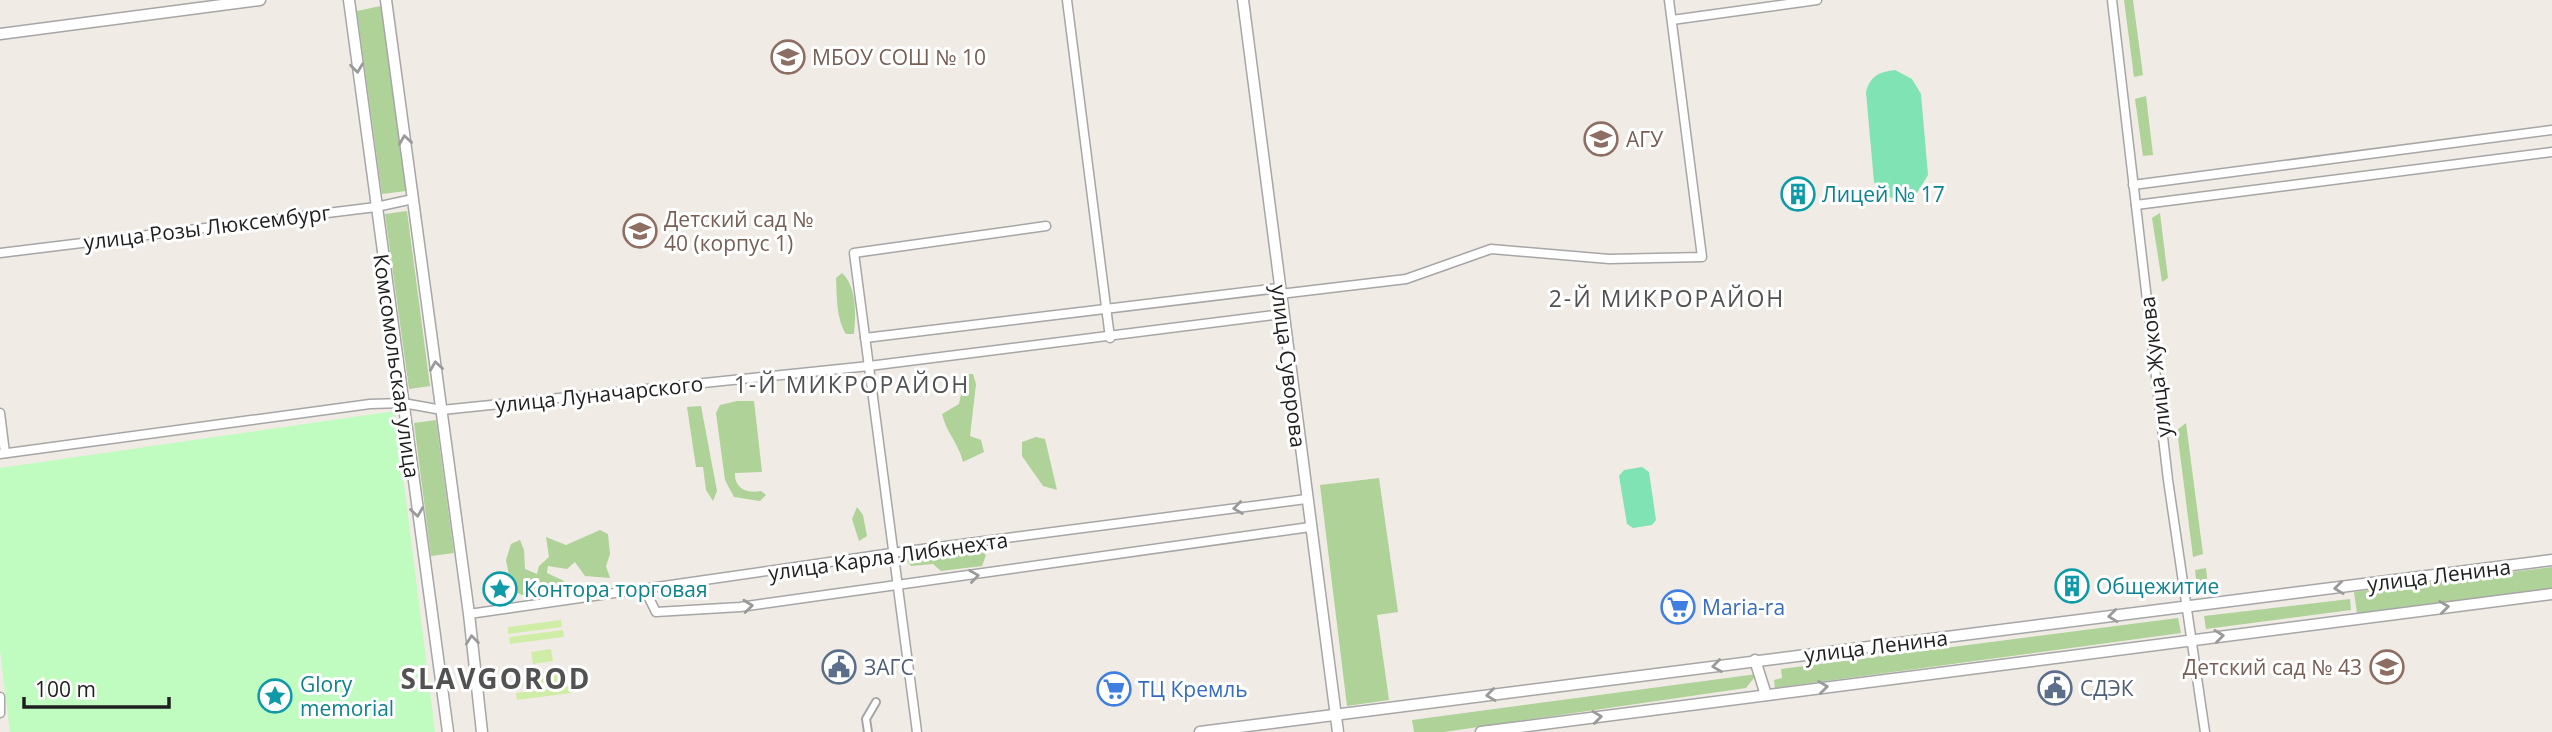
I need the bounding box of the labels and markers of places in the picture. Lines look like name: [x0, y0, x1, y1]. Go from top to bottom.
school or university icon: МБОУ СОШ № 10: [769, 38, 807, 76]
place label: МБОУ СОШ № 10: [812, 43, 986, 71]
school or university icon: АГУ: [1582, 120, 1620, 158]
place label: АГУ: [1626, 125, 1663, 153]
building icon: Лицей № 17: [1779, 175, 1817, 213]
place label: Лицей № 17: [1822, 180, 1945, 208]
place label: Детский сад № 40 (корпус 1): [664, 205, 814, 257]
school or university icon: Детский сад № 40 (корпус 1): [621, 212, 659, 250]
building icon: Общежитие: [2053, 567, 2091, 605]
place icon: Контора торговая: [481, 570, 519, 608]
place label: Общежитие: [2096, 572, 2219, 600]
place label: Контора торговая: [524, 575, 708, 603]
supermarket icon: Maria-ra: [1659, 588, 1697, 626]
place label: Maria-ra: [1702, 593, 1785, 621]
public building icon: ЗАГС: [820, 648, 858, 686]
school or university icon: Детский сад № 43: [2368, 648, 2406, 686]
place label: ЗАГС: [864, 653, 914, 681]
place label: Детский сад № 43: [2183, 653, 2362, 681]
public building icon: СДЭК: [2036, 669, 2074, 707]
place label: Glory memorial: [300, 670, 394, 722]
supermarket icon: ТЦ Кремль: [1095, 670, 1133, 708]
place label: СДЭК: [2080, 674, 2134, 702]
place label: ТЦ Кремль: [1138, 675, 1248, 703]
place icon: Glory memorial: [256, 677, 294, 715]

